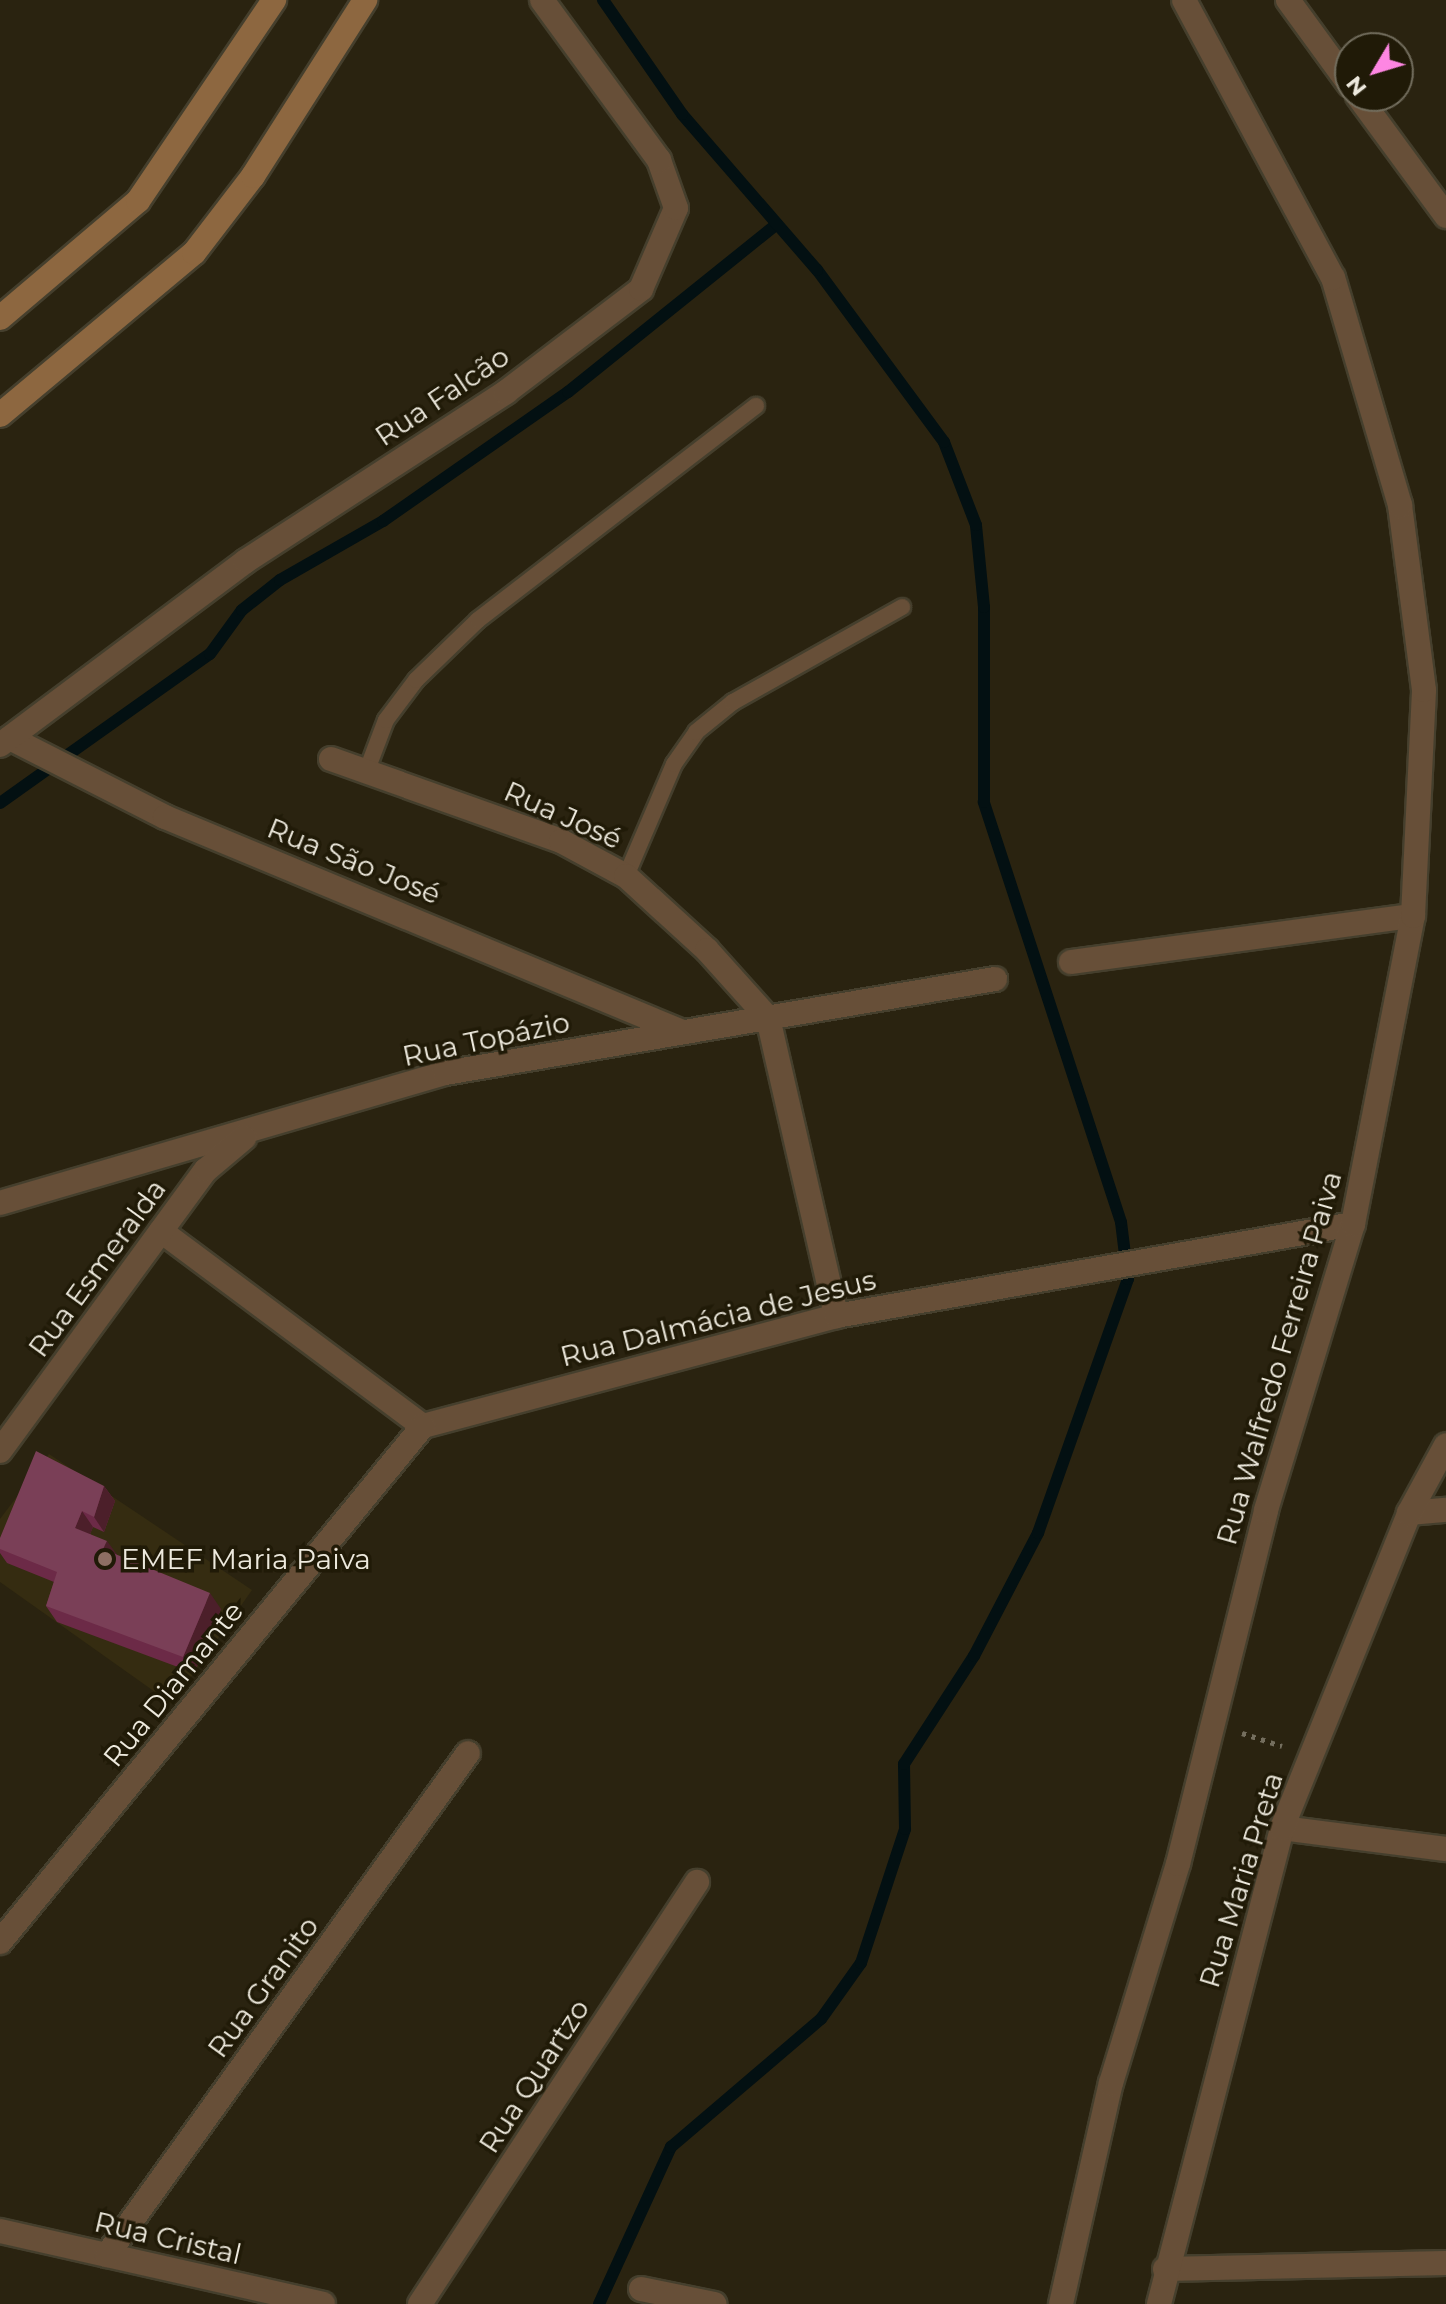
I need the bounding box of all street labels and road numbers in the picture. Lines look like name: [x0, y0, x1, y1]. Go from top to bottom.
street label: Rua Falcão: [369, 339, 515, 453]
street label: Rua José: [499, 774, 627, 856]
street label: Rua São José: [263, 811, 445, 911]
street label: Rua Topázio: [399, 1005, 573, 1073]
street label: Rua Walfredo Ferreira Paiva: [1210, 1167, 1348, 1549]
street label: Rua Esmeralda: [21, 1173, 173, 1363]
street label: Rua Dalmácia de Jesus: [557, 1263, 879, 1373]
street label: Rua Diamante: [96, 1595, 250, 1773]
street label: Rua Maria Preta: [1192, 1768, 1290, 1992]
street label: Rua Granito: [201, 1910, 325, 2064]
street label: Rua Quartzo: [472, 1993, 596, 2159]
street label: Rua Cristal: [91, 2205, 245, 2271]

